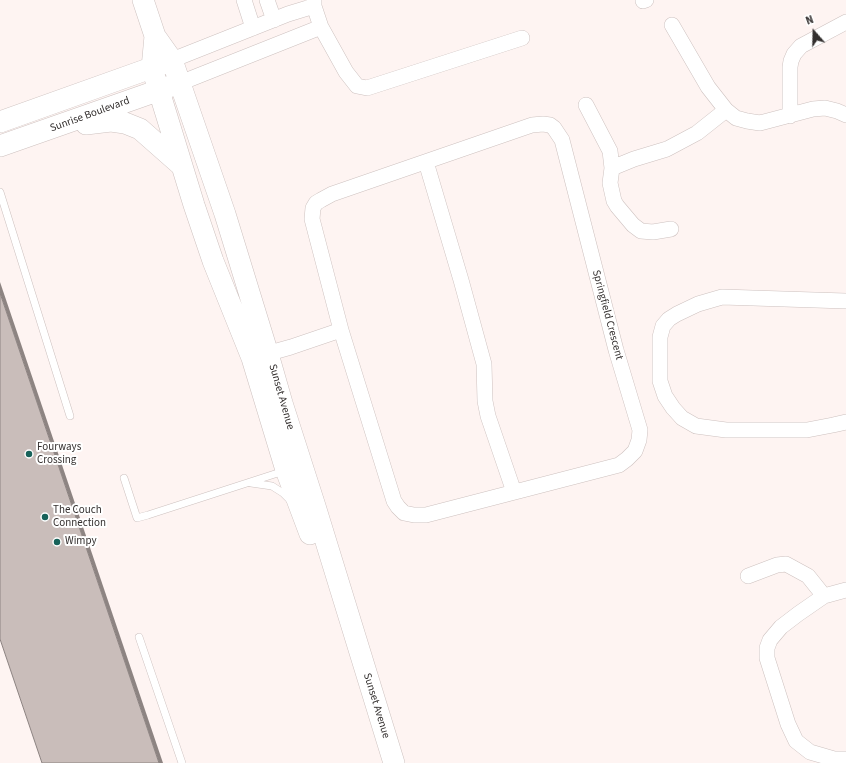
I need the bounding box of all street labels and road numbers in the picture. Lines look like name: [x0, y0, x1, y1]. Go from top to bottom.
street label: Sunrise Boulevard: [48, 94, 132, 136]
street label: Springfield Crescent: [589, 269, 625, 361]
street label: Sunset Avenue: [265, 363, 297, 431]
street label: Sunset Avenue: [360, 672, 392, 740]

